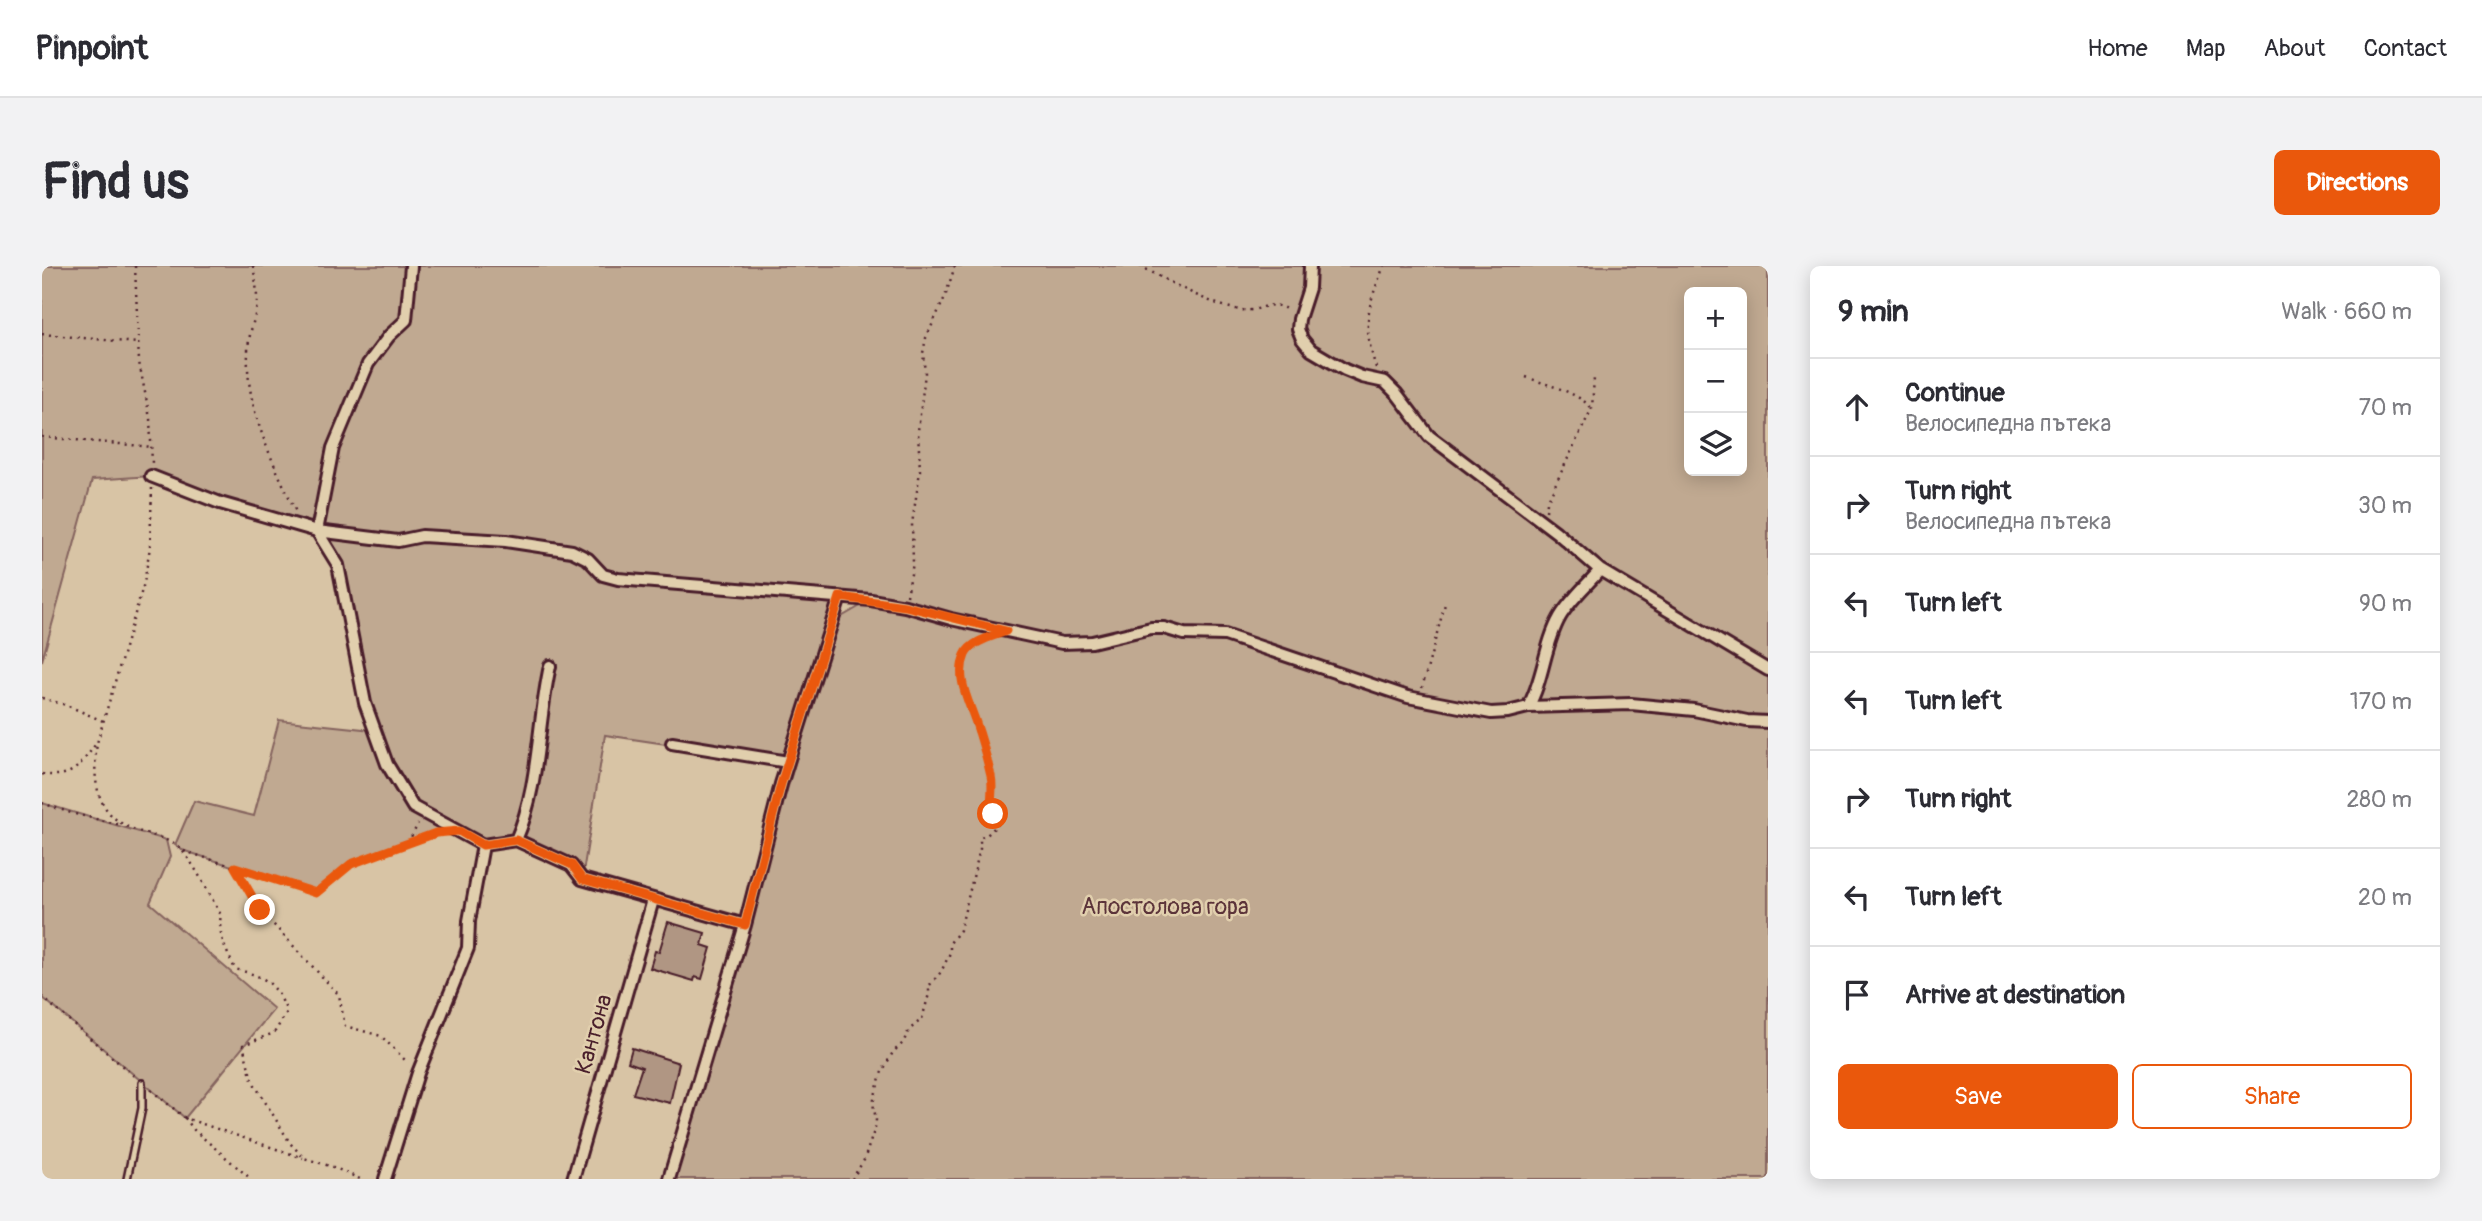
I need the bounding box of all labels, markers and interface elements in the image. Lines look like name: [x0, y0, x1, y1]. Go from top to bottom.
text: Pinpoint: [35, 28, 148, 69]
text: Home: [2087, 34, 2148, 63]
text: Map: [2186, 34, 2226, 63]
text: About: [2264, 34, 2326, 63]
text: Contact: [2364, 34, 2447, 63]
button: Directions: [2274, 150, 2440, 215]
text: Find us: [42, 152, 189, 213]
map controls: [1684, 287, 1747, 476]
button: +: [1684, 287, 1747, 350]
text: 9 min: [1838, 293, 1909, 330]
text: Walk · 660 m: [2281, 297, 2412, 326]
button: −: [1684, 350, 1747, 413]
text: Continue: [1905, 377, 2005, 409]
icon: ahead: [1838, 388, 1876, 426]
text: 70 m: [2359, 393, 2412, 422]
text: Велосипедна пътека: [1905, 409, 2111, 438]
button: layers: [1684, 413, 1747, 476]
text: Turn right: [1905, 475, 2011, 507]
icon: right: [1838, 486, 1876, 524]
text: 30 m: [2358, 491, 2412, 520]
text: Велосипедна пътека: [1905, 507, 2111, 536]
icon: left: [1838, 584, 1876, 622]
text: Turn left: [1905, 587, 2001, 619]
text: 90 m: [2359, 589, 2412, 618]
icon: left: [1838, 682, 1876, 720]
text: Turn left: [1905, 685, 2001, 717]
text: 170 m: [2350, 687, 2412, 716]
icon: right: [1838, 780, 1876, 818]
text: Turn right: [1905, 783, 2011, 815]
text: 280 m: [2346, 785, 2412, 814]
route start: [977, 798, 1008, 829]
icon: left: [1838, 878, 1876, 916]
text: Turn left: [1905, 881, 2001, 913]
text: 20 m: [2358, 883, 2412, 912]
park label: Апостолова гора: [1081, 892, 1249, 921]
route end: [244, 894, 275, 925]
icon: arrive: [1838, 976, 1876, 1014]
text: Arrive at destination: [1905, 979, 2125, 1011]
street label: Кантона: [568, 991, 619, 1077]
button: Save: [1838, 1064, 2118, 1129]
button: Share: [2132, 1064, 2412, 1129]

